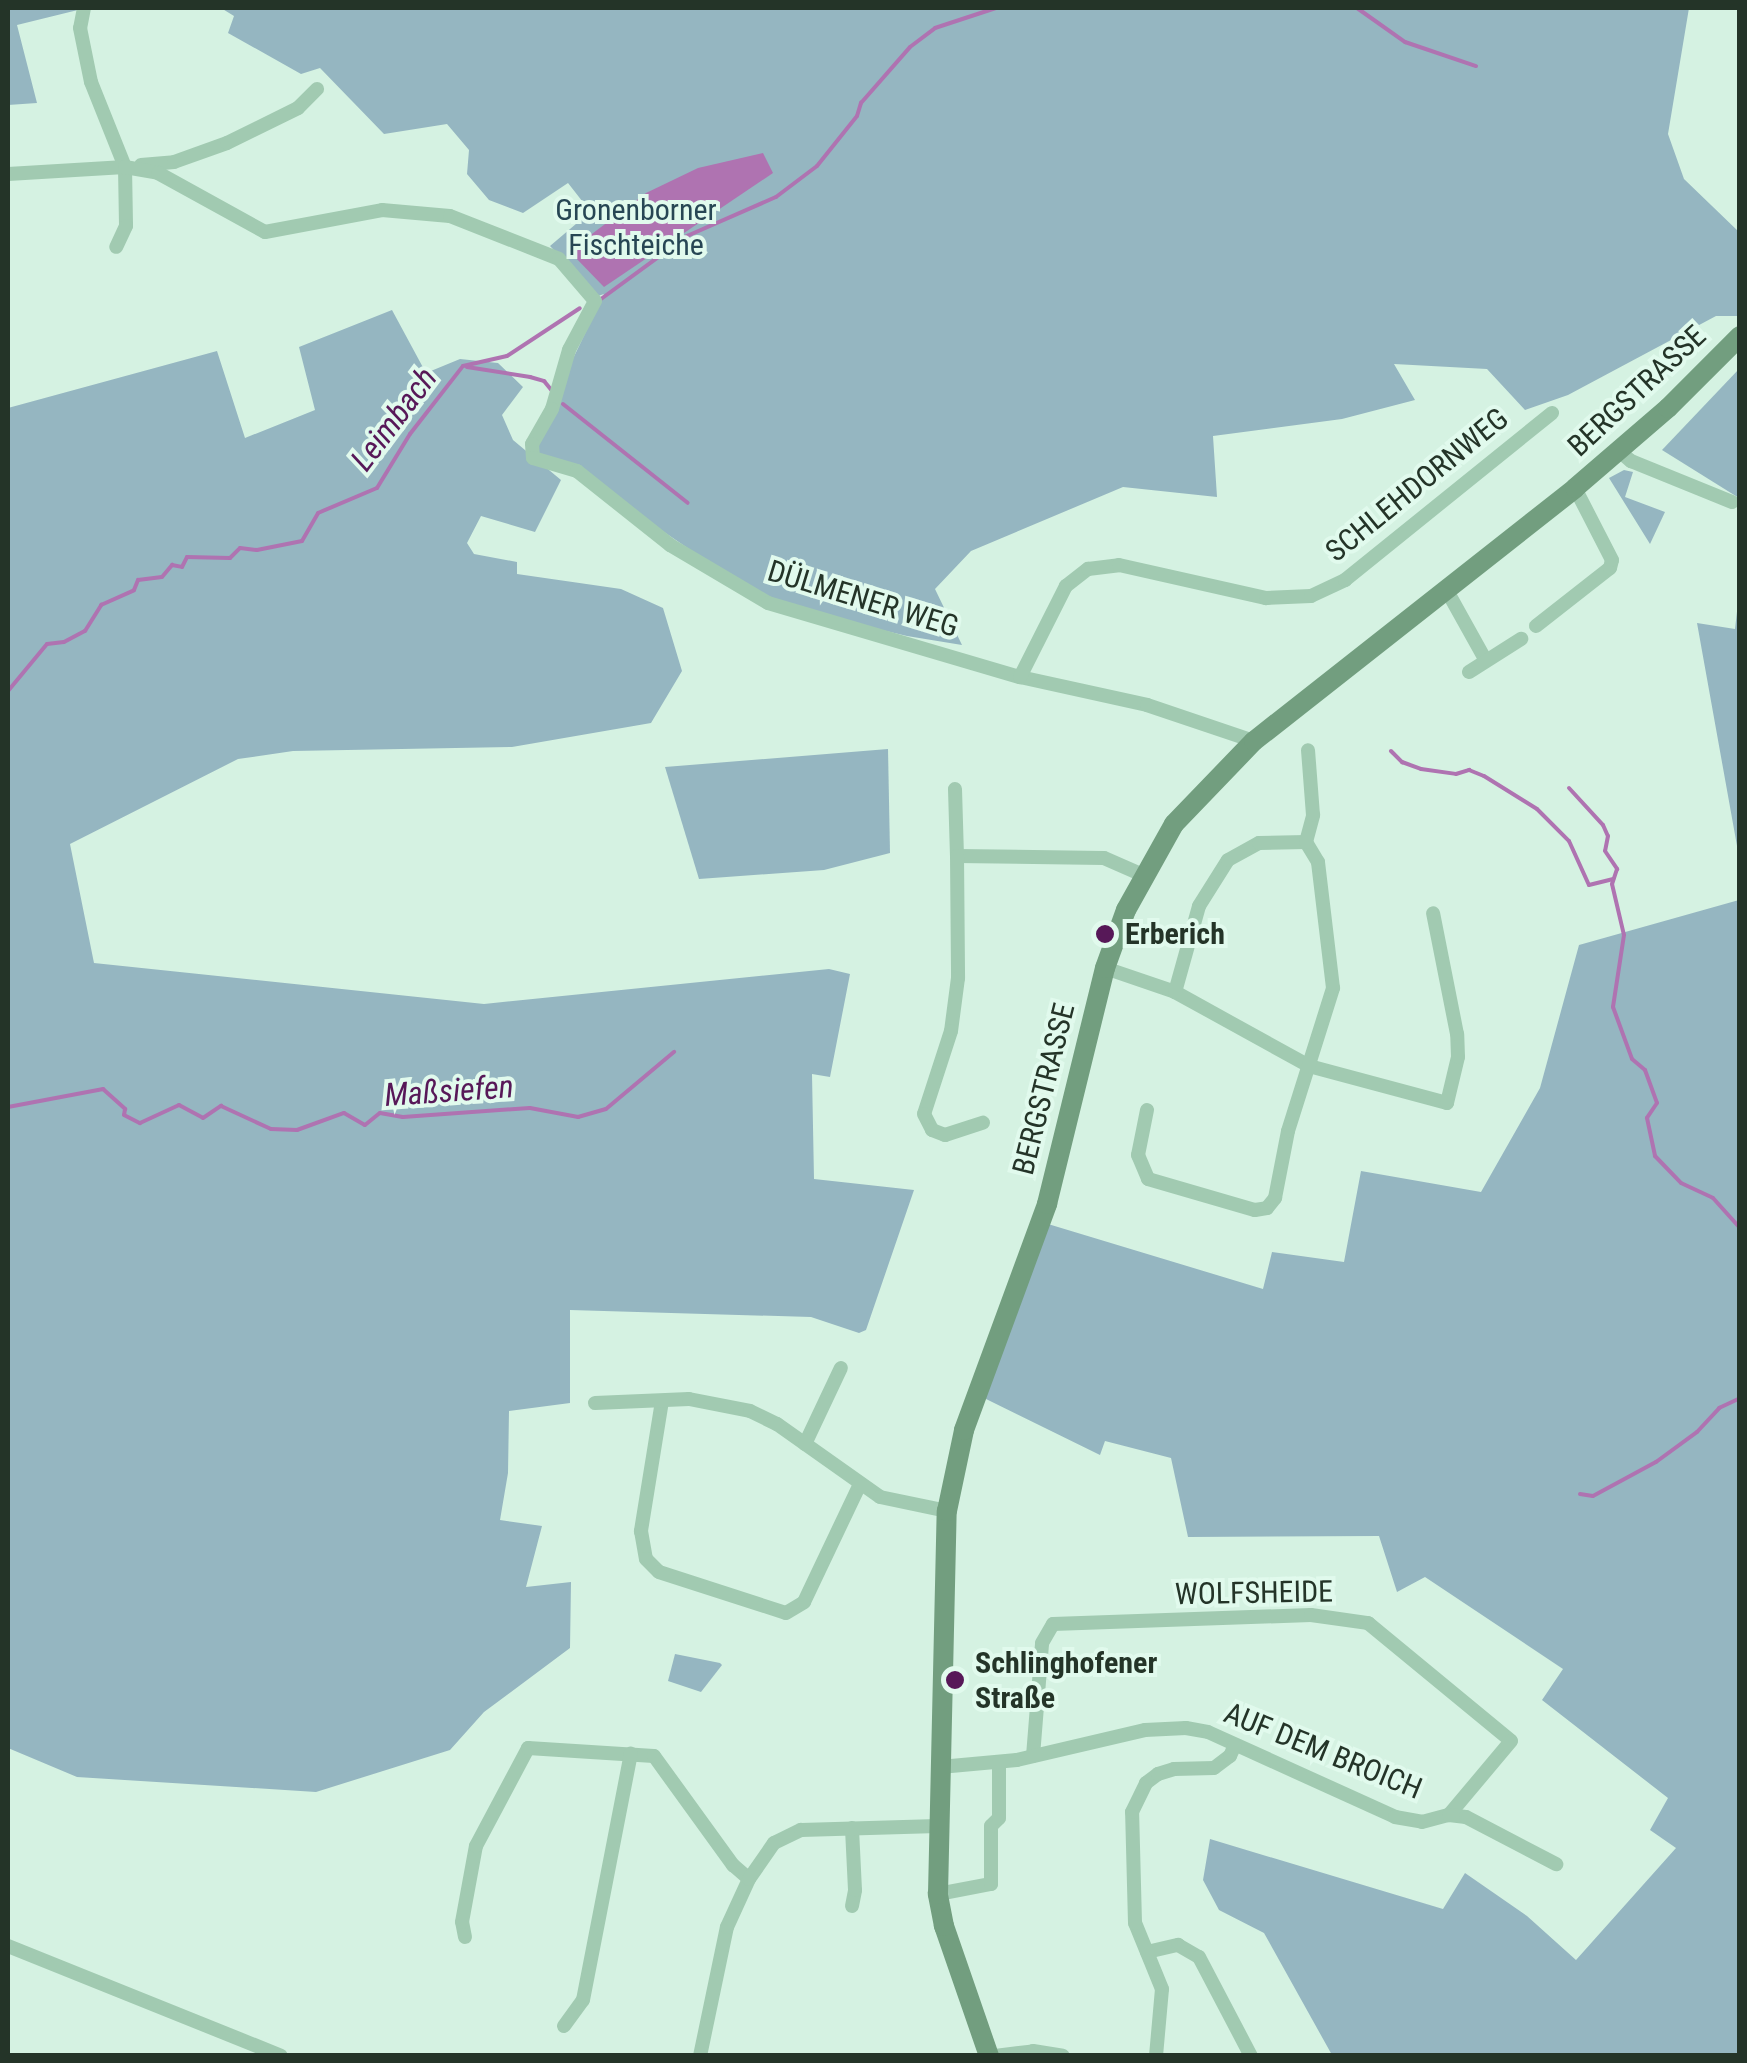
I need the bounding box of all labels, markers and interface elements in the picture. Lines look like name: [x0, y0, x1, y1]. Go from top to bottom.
park label: Gronenborner Fischteiche: [555, 192, 717, 262]
street label: BERGSTRASSE: [1561, 318, 1713, 464]
water label: Leimbach: [343, 360, 445, 478]
street label: SCHLEHDORNWEG: [1319, 400, 1515, 570]
street label: DÜLMENER WEG: [763, 553, 963, 645]
place label: Erberich: [1125, 916, 1225, 952]
marker: Erberich: [1094, 923, 1116, 945]
street label: BERGSTRASSE: [1005, 1000, 1083, 1178]
water label: Maßsiefen: [383, 1067, 515, 1115]
street label: WOLFSHEIDE: [1175, 1574, 1333, 1612]
place label: Schlinghofener Straße: [975, 1645, 1157, 1716]
marker: Schlinghofener Straße: [944, 1669, 966, 1691]
street label: AUF DEM BROICH: [1219, 1695, 1427, 1807]

